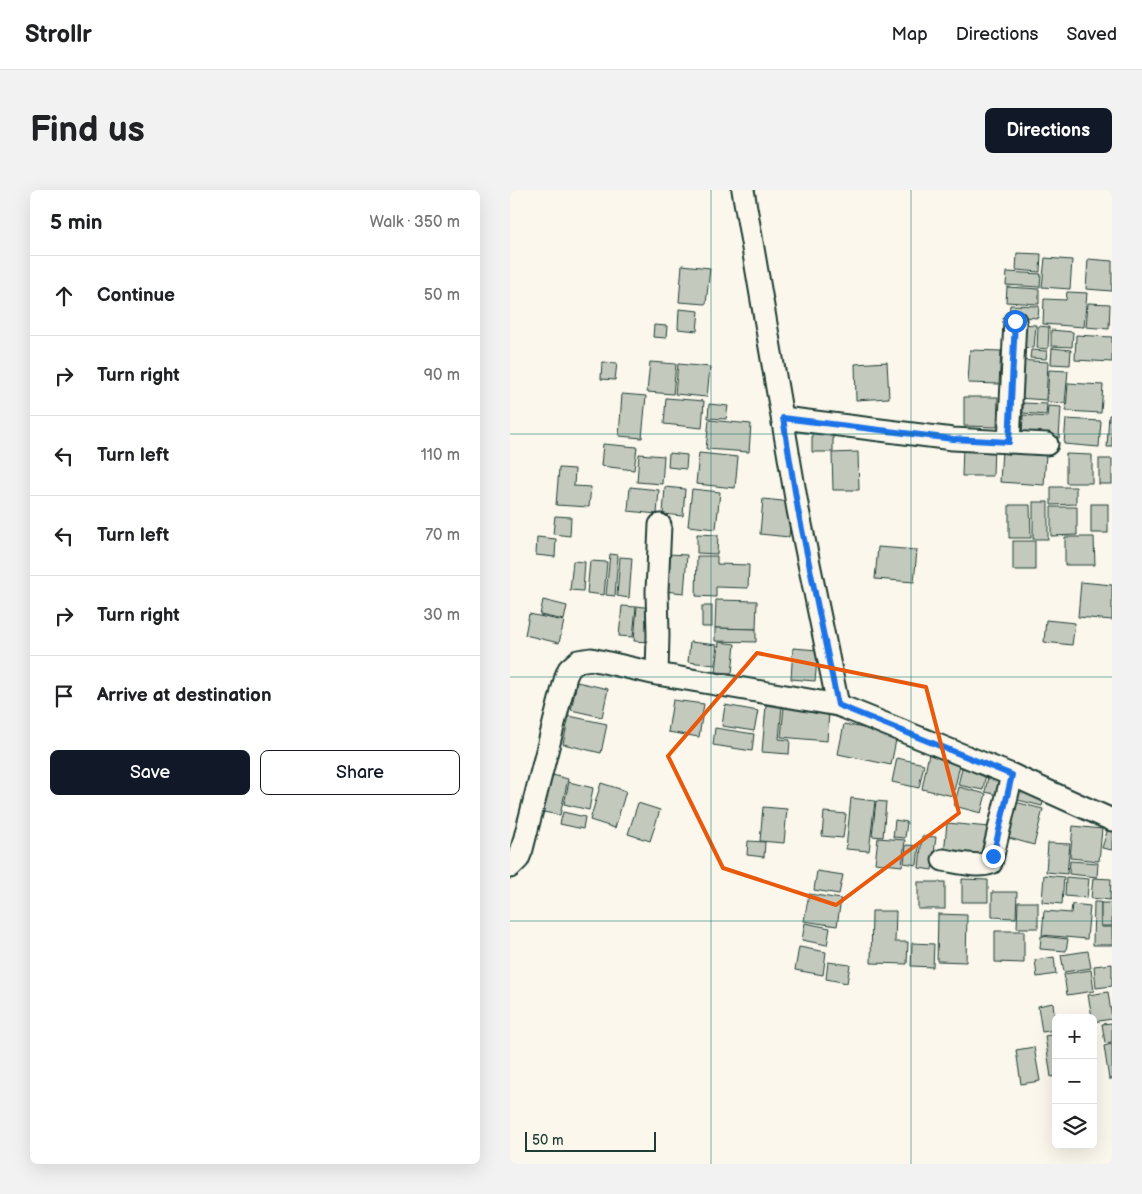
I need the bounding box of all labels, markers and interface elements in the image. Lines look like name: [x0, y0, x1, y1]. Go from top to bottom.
text: Strollr: [25, 20, 92, 49]
text: Map: [892, 24, 928, 45]
text: Directions: [956, 24, 1038, 45]
text: Saved: [1066, 24, 1117, 45]
button: Directions: [985, 108, 1112, 153]
text: Find us: [30, 109, 145, 152]
text: 5 min: [50, 210, 103, 235]
text: Walk · 350 m: [369, 213, 460, 232]
icon: ahead: [50, 282, 78, 310]
text: Continue: [97, 284, 175, 307]
text: 50 m: [424, 286, 460, 305]
route start: [1004, 310, 1027, 333]
icon: right: [50, 362, 78, 390]
text: Turn right: [97, 364, 180, 387]
text: 90 m: [424, 366, 460, 385]
icon: left: [50, 442, 78, 470]
text: Turn left: [97, 444, 169, 467]
text: 110 m: [421, 446, 460, 465]
icon: left: [50, 522, 78, 550]
text: Turn left: [97, 524, 169, 547]
text: 70 m: [425, 526, 460, 545]
icon: right: [50, 602, 78, 630]
text: Turn right: [97, 604, 180, 627]
text: 30 m: [423, 606, 460, 625]
icon: arrive: [50, 682, 78, 710]
text: Arrive at destination: [97, 684, 272, 707]
button: Save: [50, 750, 250, 795]
button: Share: [260, 750, 460, 795]
route end: [982, 845, 1005, 868]
map controls: [1052, 1014, 1097, 1149]
button: +: [1052, 1014, 1097, 1059]
button: −: [1052, 1059, 1097, 1104]
button: layers: [1052, 1104, 1097, 1149]
scale bar: [525, 1129, 656, 1152]
text: 50 m: [532, 1132, 564, 1149]

